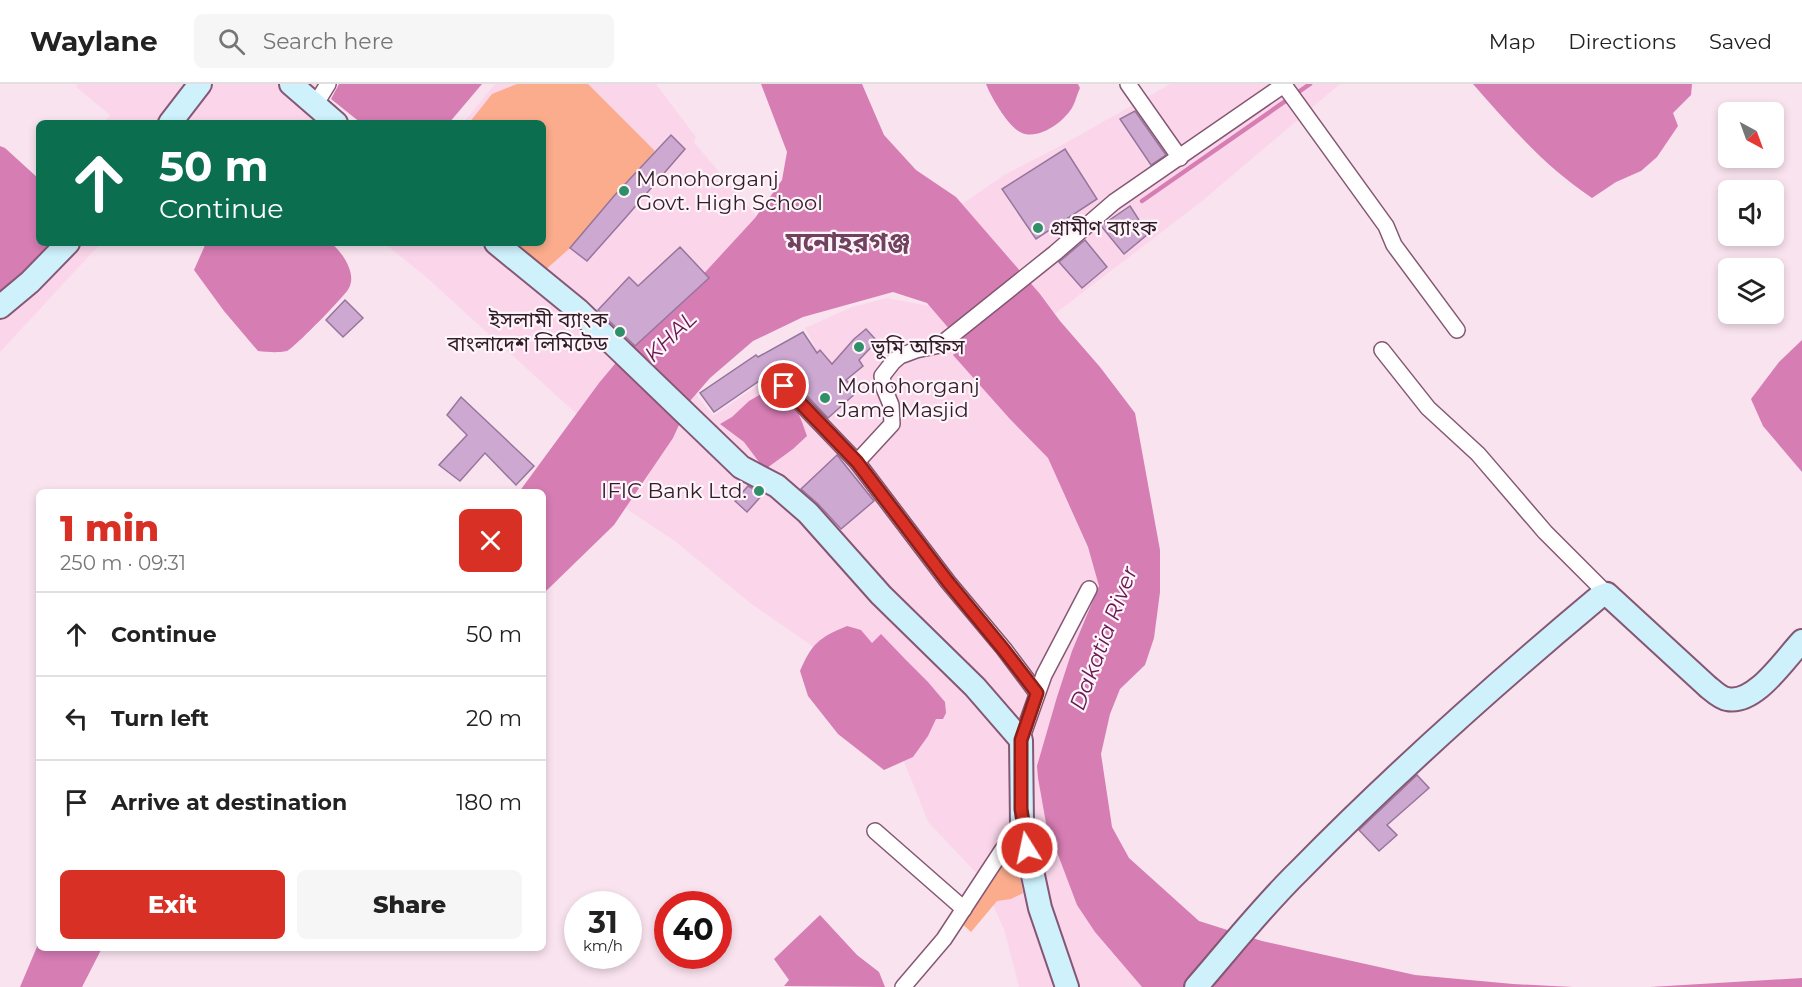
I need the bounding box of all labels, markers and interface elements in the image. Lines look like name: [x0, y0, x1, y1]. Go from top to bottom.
search box: [194, 14, 614, 68]
text: Waylane: [30, 24, 158, 58]
icon: search: [215, 25, 248, 58]
text: Search here: [263, 28, 393, 55]
text: Map: [1489, 29, 1535, 54]
text: Directions: [1568, 29, 1676, 54]
text: Saved: [1709, 29, 1772, 54]
north arrow: [1718, 102, 1784, 168]
map controls: [1718, 102, 1784, 324]
text: 50 m: [159, 140, 268, 192]
icon: ahead: [60, 144, 138, 222]
place label: Monohorganj Govt. High School: [636, 166, 823, 215]
button: sound: [1718, 180, 1784, 246]
marker: Monohorganj Govt. High School: [617, 184, 631, 198]
text: Continue: [159, 192, 284, 225]
place label: গ্রামীণ ব্যাংক: [1050, 215, 1158, 240]
marker: গ্রামীণ ব্যাংক: [1031, 221, 1045, 235]
district label: মনোহরগঞ্জ: [785, 225, 910, 258]
button: layers: [1718, 258, 1784, 324]
water label: KHAL: [639, 305, 702, 368]
place label: ইসলামী ব্যাংক বাংলাদেশ লিমিটেড: [446, 307, 609, 356]
marker: ইসলামী ব্যাংক বাংলাদেশ লিমিটেড: [613, 325, 627, 339]
place label: ভূমি অফিস: [870, 334, 965, 360]
marker: ভূমি অফিস: [852, 340, 866, 354]
pin: [758, 360, 809, 411]
icon: arrive: [767, 369, 800, 402]
place label: Monohorganj Jame Masjid: [836, 373, 980, 422]
marker: Monohorganj Jame Masjid: [818, 391, 832, 405]
place label: IFIC Bank Ltd.: [601, 478, 747, 503]
marker: IFIC Bank Ltd.: [752, 484, 766, 498]
text: 1 min: [60, 506, 159, 550]
button: close: [459, 509, 522, 572]
text: 250 m · 09:31: [60, 551, 186, 575]
water label: Dakatia River: [1064, 561, 1144, 714]
icon: ahead: [60, 618, 93, 651]
text: Continue: [111, 621, 217, 648]
text: 50 m: [466, 621, 522, 648]
icon: left: [60, 702, 93, 735]
text: Turn left: [111, 705, 209, 732]
text: 20 m: [466, 705, 522, 732]
icon: arrive: [60, 786, 93, 819]
text: Arrive at destination: [111, 789, 347, 816]
text: 180 m: [456, 789, 522, 816]
position arrow: [995, 816, 1059, 880]
button: Exit: [60, 870, 285, 939]
button: Share: [297, 870, 522, 939]
speed limit sign: 40: [654, 891, 732, 969]
text: 31: [588, 904, 618, 941]
text: km/h: [583, 936, 623, 955]

